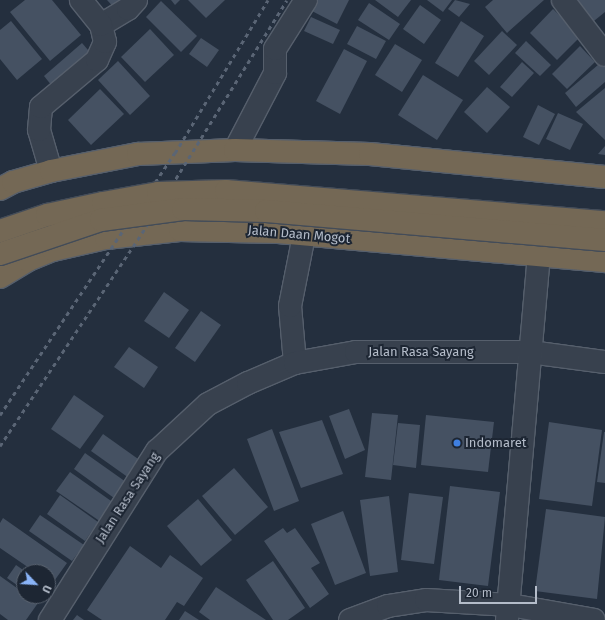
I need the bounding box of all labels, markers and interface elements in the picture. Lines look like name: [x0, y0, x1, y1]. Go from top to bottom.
street label: Jalan Daan Mogot: [247, 223, 351, 247]
street label: Jalan Rasa Sayang: [368, 344, 474, 360]
place label: Indomaret: [465, 435, 526, 451]
marker: Indomaret: [452, 438, 462, 448]
street label: Jalan Rasa Sayang: [93, 450, 163, 546]
north arrow: [16, 564, 56, 604]
scale bar: [461, 578, 539, 604]
text: U: [39, 583, 54, 595]
text: 20 m: [466, 586, 492, 600]

